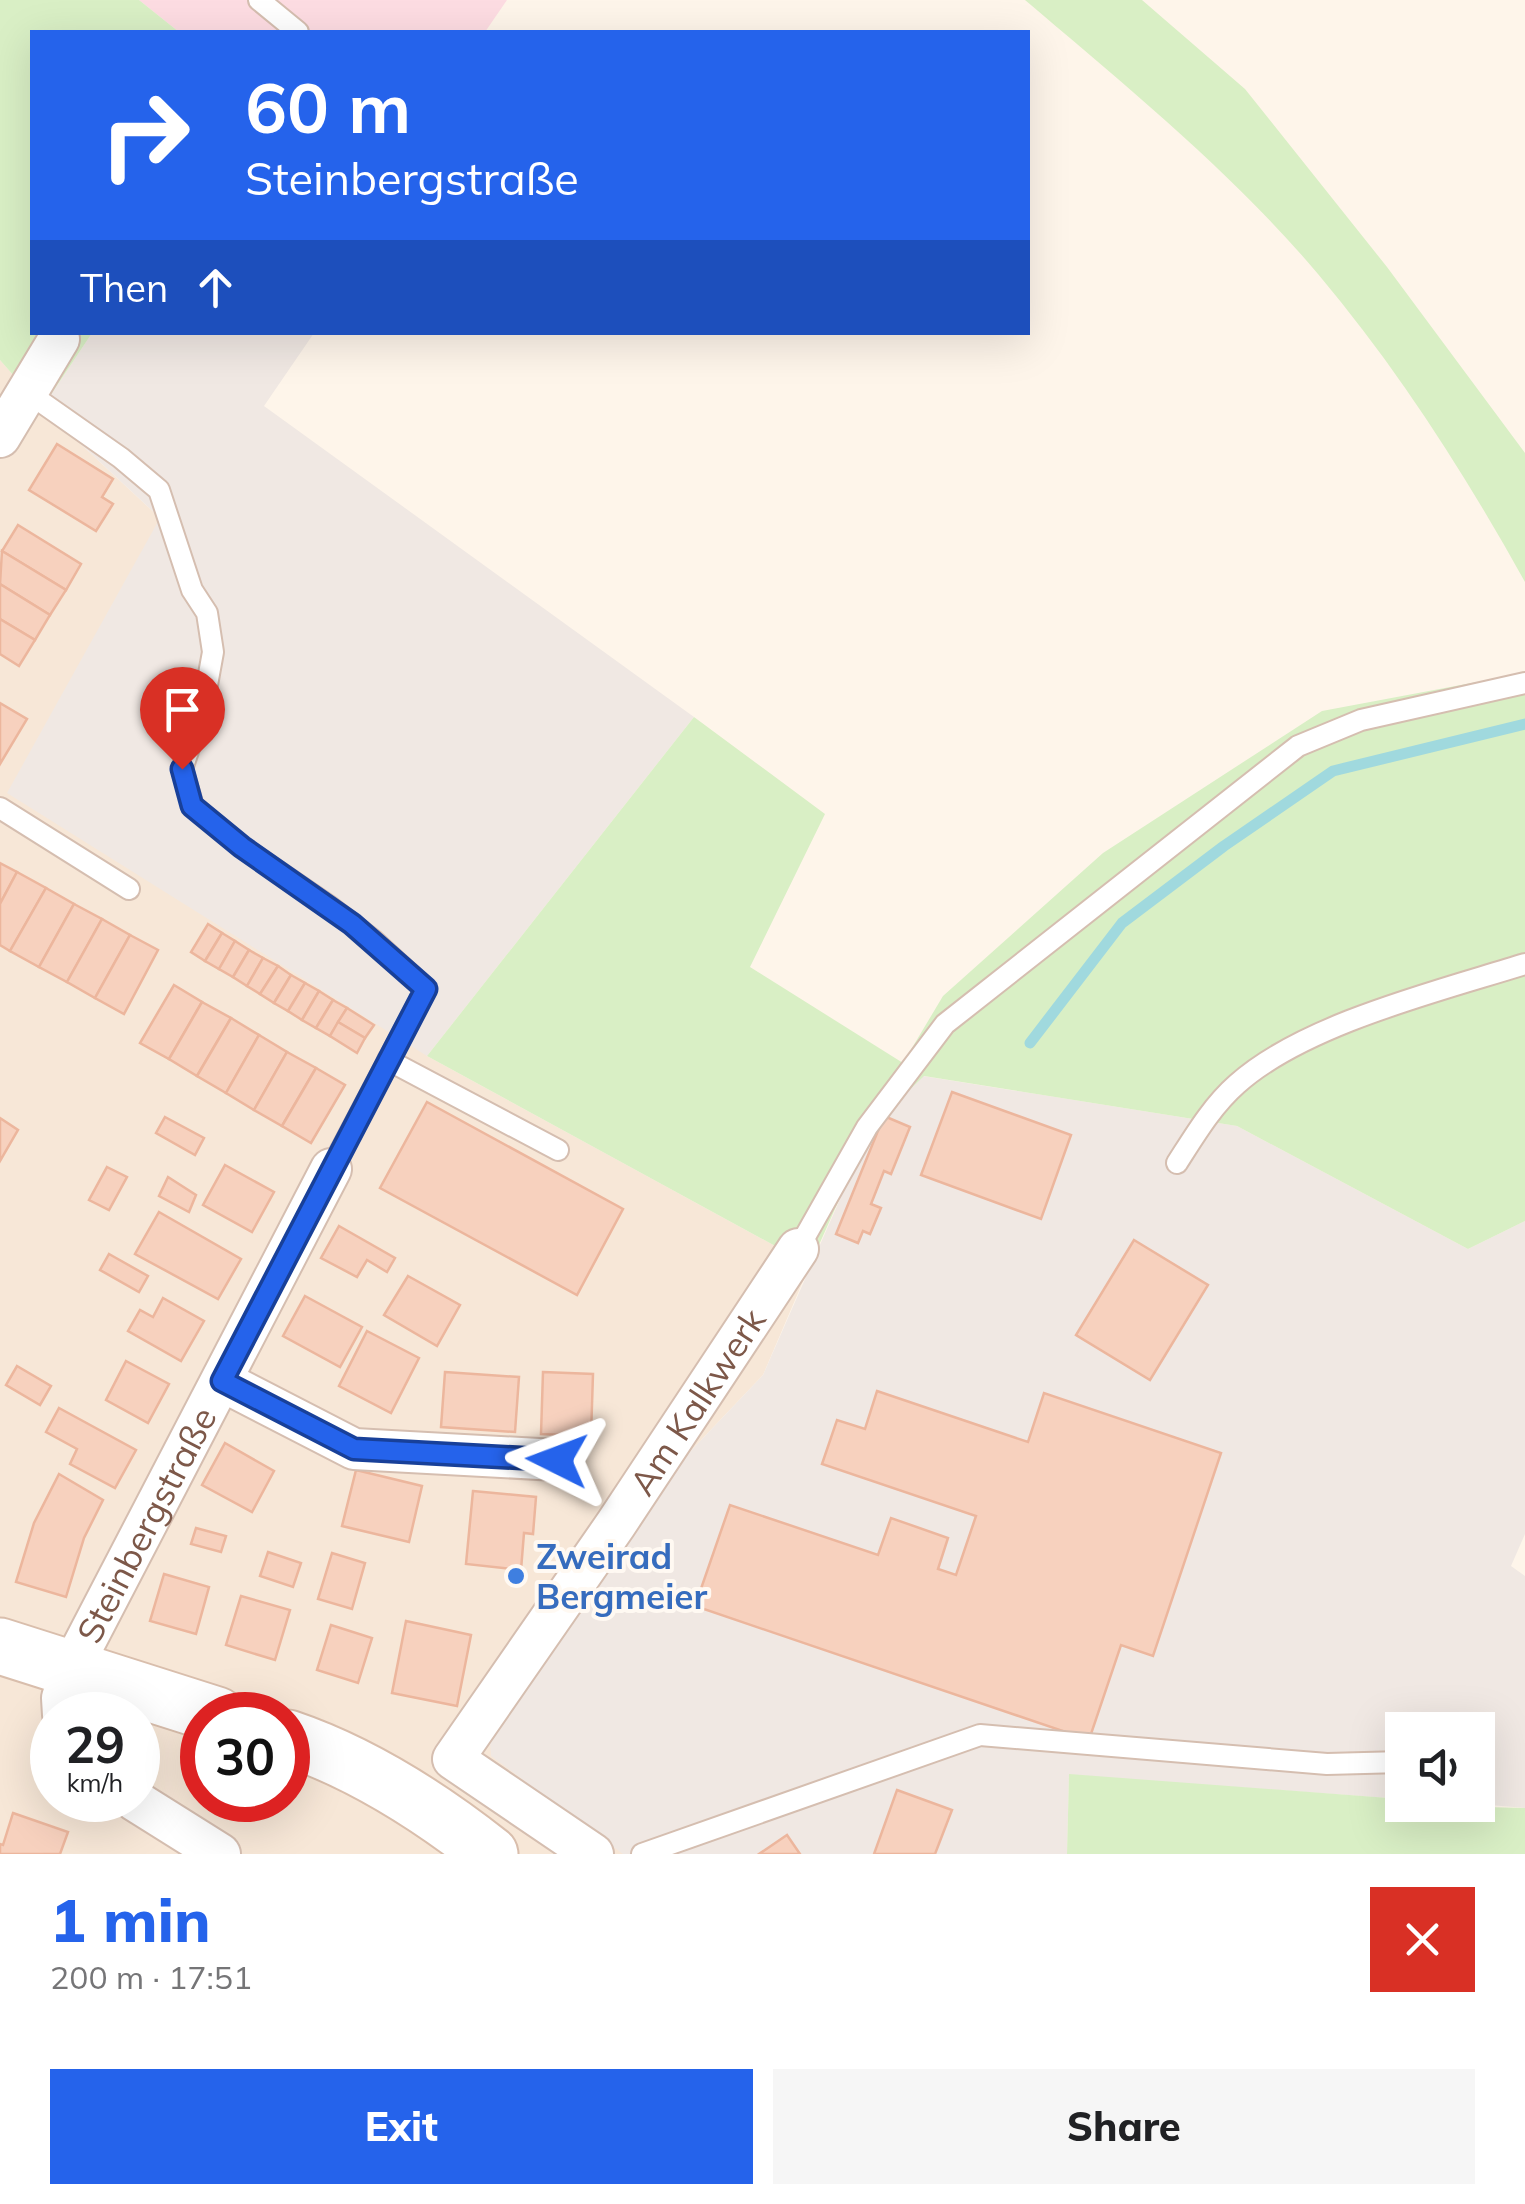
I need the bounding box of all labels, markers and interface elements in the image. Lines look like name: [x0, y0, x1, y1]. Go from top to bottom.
text: 60 m: [245, 63, 411, 151]
icon: right: [80, 70, 210, 200]
text: Steinbergstraße: [245, 150, 579, 206]
icon: ahead: [188, 260, 243, 315]
text: Then: [80, 264, 168, 312]
pin: [140, 667, 225, 770]
icon: arrive: [155, 682, 210, 737]
street label: Am Kalkwerk: [619, 1299, 775, 1503]
street label: Steinbergstraße: [67, 1399, 225, 1650]
position arrow: [505, 1408, 609, 1512]
place label: Zweirad Bergmeier: [536, 1534, 708, 1618]
marker: Zweirad Bergmeier: [505, 1565, 527, 1587]
speed limit sign: 30: [180, 1692, 310, 1822]
map controls: [1385, 1712, 1495, 1822]
button: sound: [1385, 1712, 1495, 1822]
text: 29: [65, 1713, 125, 1776]
text: km/h: [67, 1767, 123, 1798]
text: 1 min: [50, 1882, 211, 1957]
button: close: [1370, 1887, 1475, 1992]
text: 200 m · 17:51: [50, 1957, 252, 1997]
button: Exit: [50, 2069, 753, 2184]
button: Share: [773, 2069, 1475, 2184]

